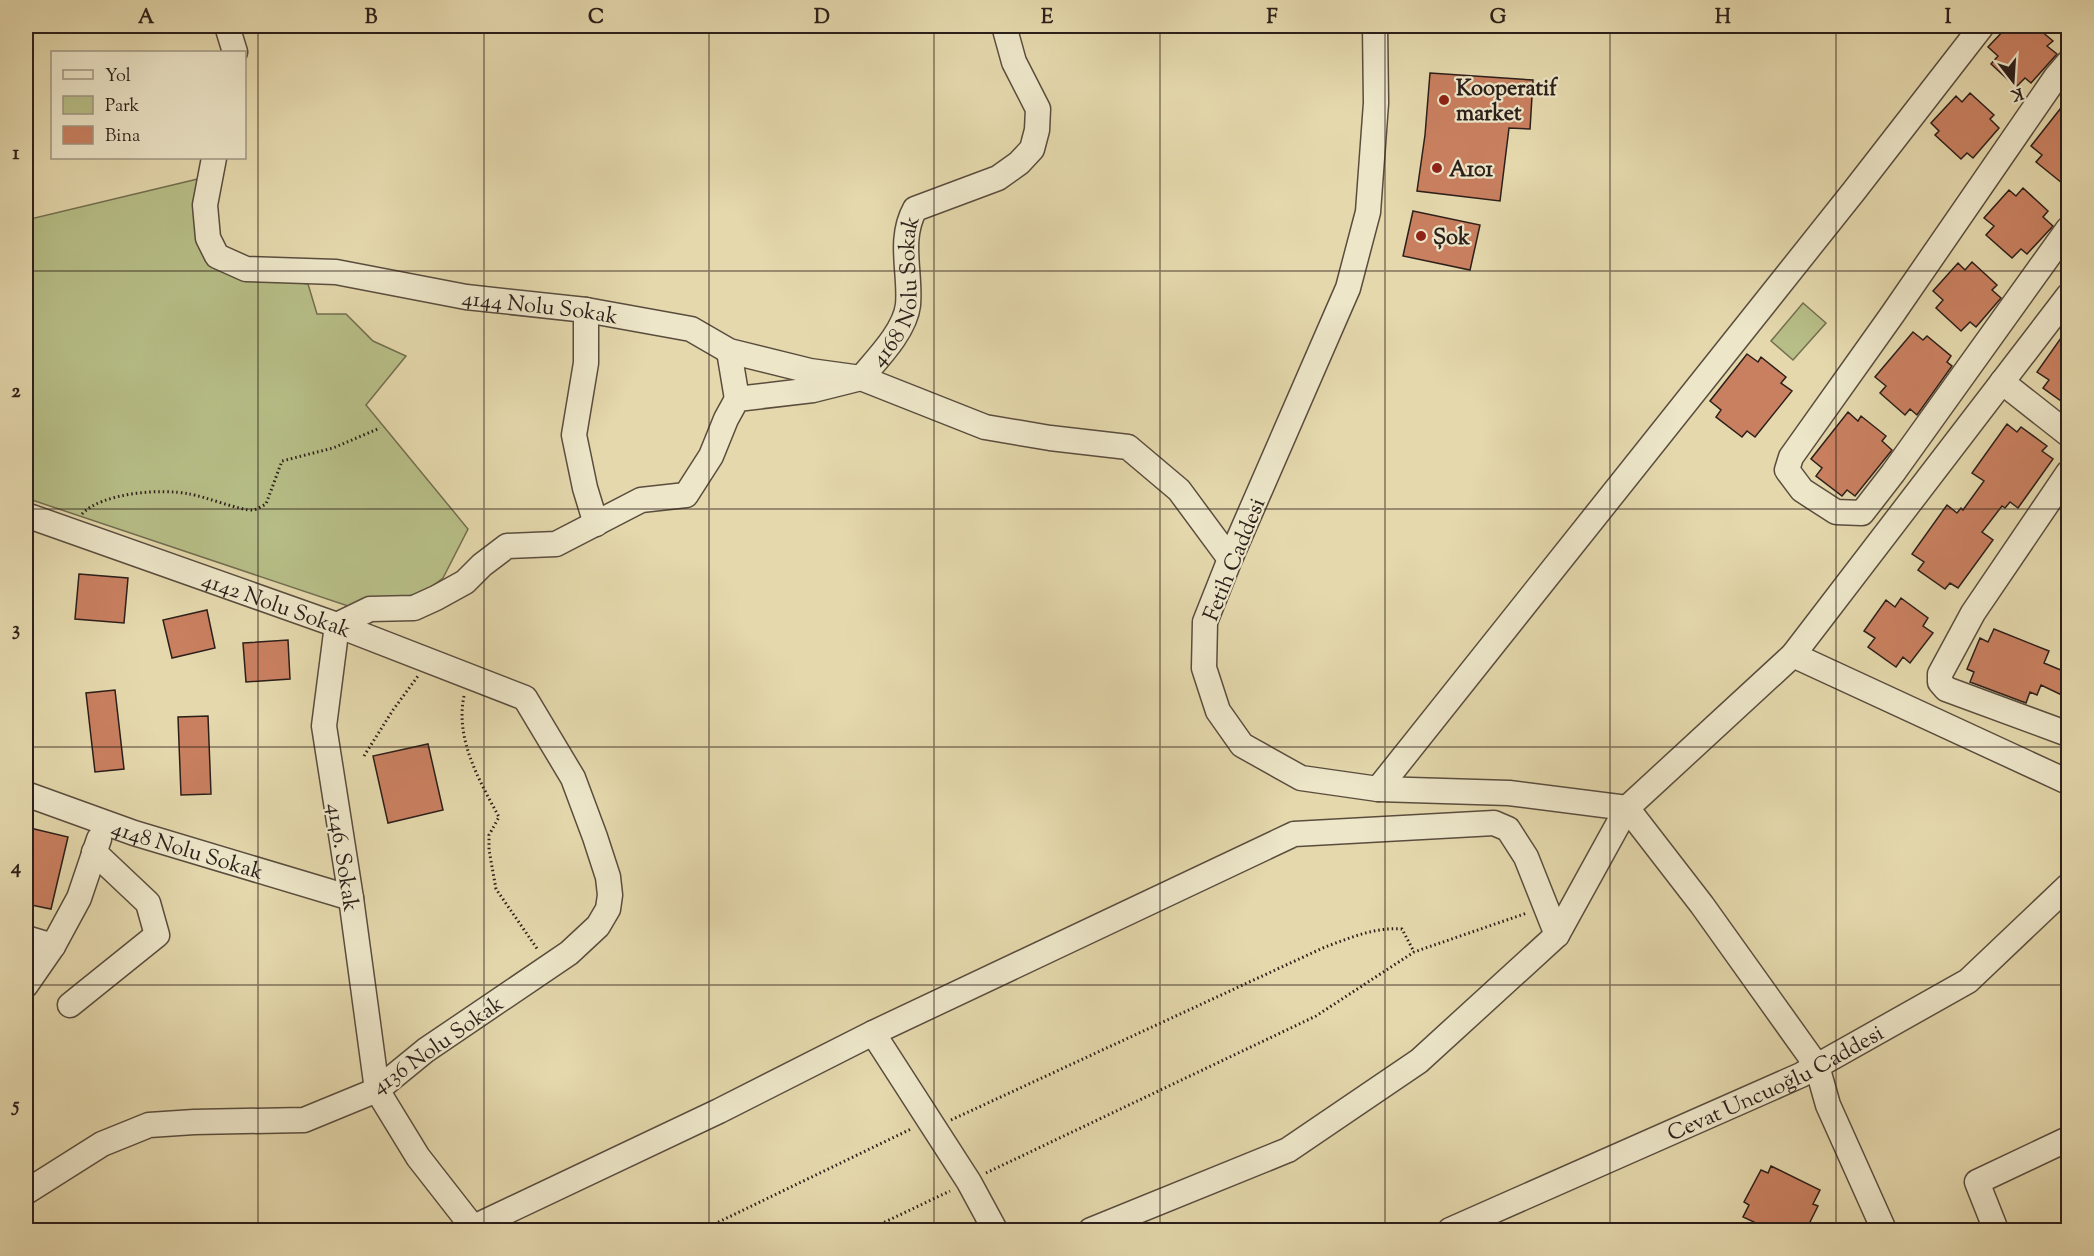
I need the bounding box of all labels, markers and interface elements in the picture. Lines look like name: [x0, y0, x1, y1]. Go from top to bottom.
text: A: [138, 4, 155, 33]
text: B: [365, 4, 378, 33]
text: C: [588, 4, 604, 33]
text: D: [814, 4, 830, 33]
text: E: [1041, 4, 1054, 33]
text: F: [1266, 4, 1278, 33]
text: G: [1490, 4, 1507, 33]
text: H: [1715, 4, 1731, 33]
text: I: [1945, 4, 1952, 33]
legend: [51, 51, 246, 159]
north arrow: [1983, 51, 2043, 111]
text: Yol: [105, 64, 131, 90]
place label: Kooperatif market: [1456, 74, 1558, 131]
text: K: [2007, 80, 2026, 106]
marker: Kooperatif market: [1437, 93, 1451, 107]
text: Park: [105, 94, 140, 120]
text: Bina: [105, 124, 140, 150]
text: 1: [13, 140, 20, 169]
place label: A101: [1449, 155, 1494, 187]
marker: A101: [1430, 161, 1444, 175]
street label: 4168 Nolu Sokak: [864, 212, 929, 375]
place label: Şok: [1433, 223, 1470, 255]
marker: Şok: [1414, 229, 1428, 243]
street label: 4144 Nolu Sokak: [460, 284, 620, 334]
text: 2: [11, 378, 21, 407]
street label: Fetih Caddesi: [1197, 494, 1275, 626]
street label: 4142 Nolu Sokak: [197, 565, 355, 648]
text: 3: [12, 616, 20, 645]
street label: 4146. Sokak: [317, 801, 365, 914]
street label: 4148 Nolu Sokak: [107, 813, 267, 890]
text: 4: [10, 854, 21, 883]
street label: 4136 Nolu Sokak: [366, 989, 511, 1104]
street label: Cevat Uncuoğlu Caddesi: [1663, 1019, 1890, 1151]
text: 5: [11, 1092, 20, 1121]

